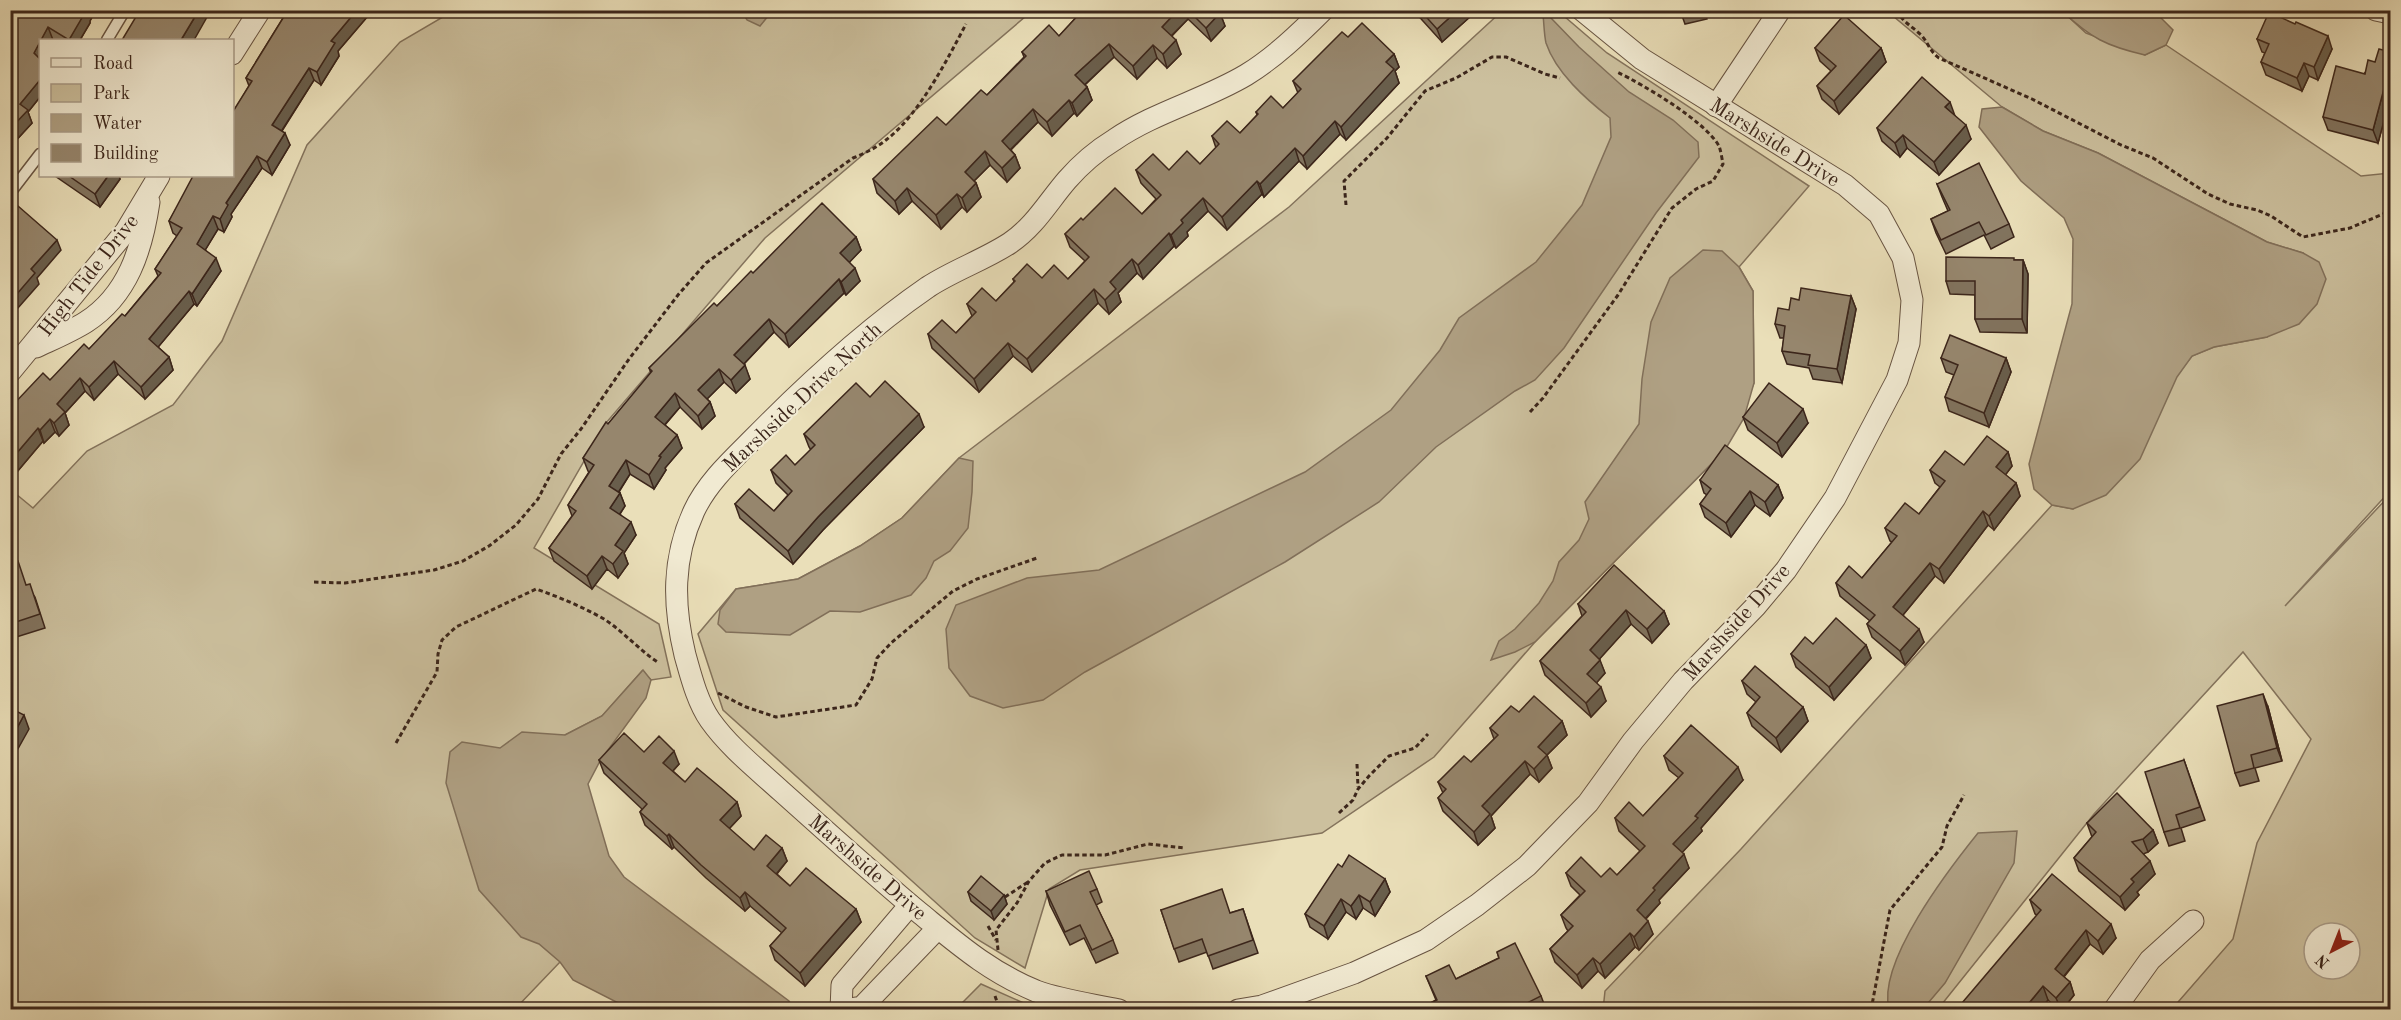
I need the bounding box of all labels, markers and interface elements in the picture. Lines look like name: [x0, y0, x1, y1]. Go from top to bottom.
legend: [39, 39, 234, 177]
text: Road: [93, 55, 133, 73]
text: Park: [93, 85, 130, 103]
street label: Marshside Drive: [1706, 95, 1843, 192]
text: Water: [93, 115, 142, 133]
text: Building: [93, 145, 159, 163]
street label: High Tide Drive: [35, 211, 143, 341]
street label: Marshside Drive North: [720, 319, 887, 477]
street label: Marshside Drive: [1680, 561, 1795, 685]
street label: Marshside Drive: [804, 811, 930, 925]
north arrow: [2302, 921, 2362, 981]
text: N: [2313, 950, 2333, 971]

